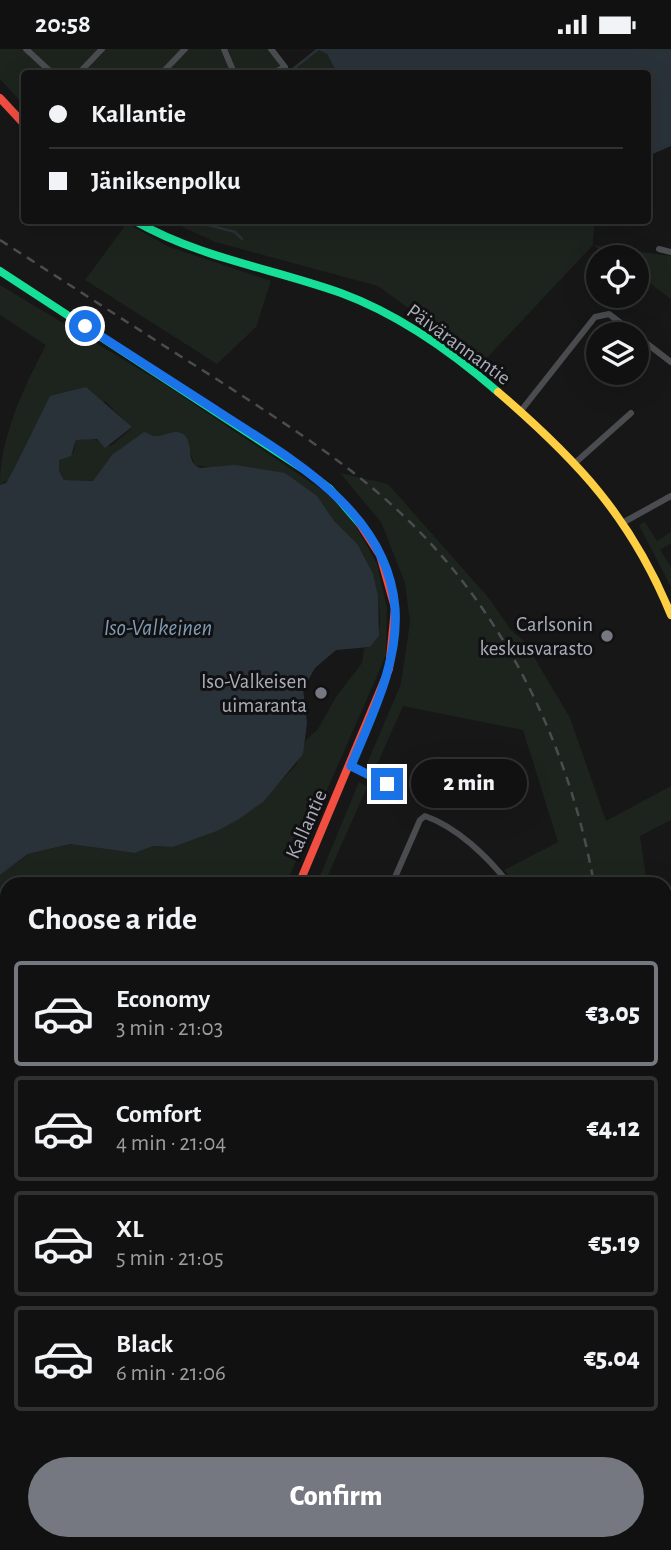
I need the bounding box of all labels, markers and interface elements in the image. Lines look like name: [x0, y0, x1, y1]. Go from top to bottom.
text: 20:58: [35, 11, 91, 37]
text: Kallantie: [91, 101, 186, 127]
text: Jäniksenpolku: [91, 168, 241, 194]
map controls: [586, 245, 649, 385]
button: locate: [586, 245, 649, 308]
street label: Päivärannantie: [403, 300, 514, 389]
route start: [69, 310, 101, 342]
button: layers: [586, 322, 649, 385]
place label: Carlsonin keskusvarasto: [479, 614, 593, 659]
water label: Iso-Valkeinen: [104, 617, 212, 640]
marker: Carlsonin keskusvarasto: [599, 628, 615, 644]
place label: Iso-Valkeisen uimaranta: [201, 671, 307, 716]
marker: Iso-Valkeisen uimaranta: [313, 685, 329, 701]
callout: 2 min: [412, 759, 527, 809]
route end: [371, 768, 403, 800]
text: 2 min: [443, 772, 495, 795]
street label: Kallantie: [282, 787, 331, 862]
text: Choose a ride: [28, 903, 197, 935]
icon: car: [32, 982, 95, 1045]
text: Economy: [116, 986, 210, 1012]
text: €3.05: [586, 1000, 640, 1026]
text: 3 min · 21:03: [116, 1017, 223, 1040]
icon: car: [32, 1097, 95, 1160]
text: Comfort: [116, 1101, 201, 1127]
text: €4.12: [587, 1115, 640, 1141]
text: 4 min · 21:04: [116, 1132, 226, 1155]
icon: car: [32, 1212, 95, 1275]
text: XL: [116, 1216, 143, 1242]
text: €5.19: [588, 1230, 640, 1256]
text: 5 min · 21:05: [116, 1247, 224, 1270]
icon: car: [32, 1327, 95, 1390]
text: Black: [116, 1331, 173, 1357]
text: €5.04: [584, 1345, 640, 1371]
text: 6 min · 21:06: [116, 1362, 226, 1385]
button: Confirm: [28, 1457, 644, 1537]

